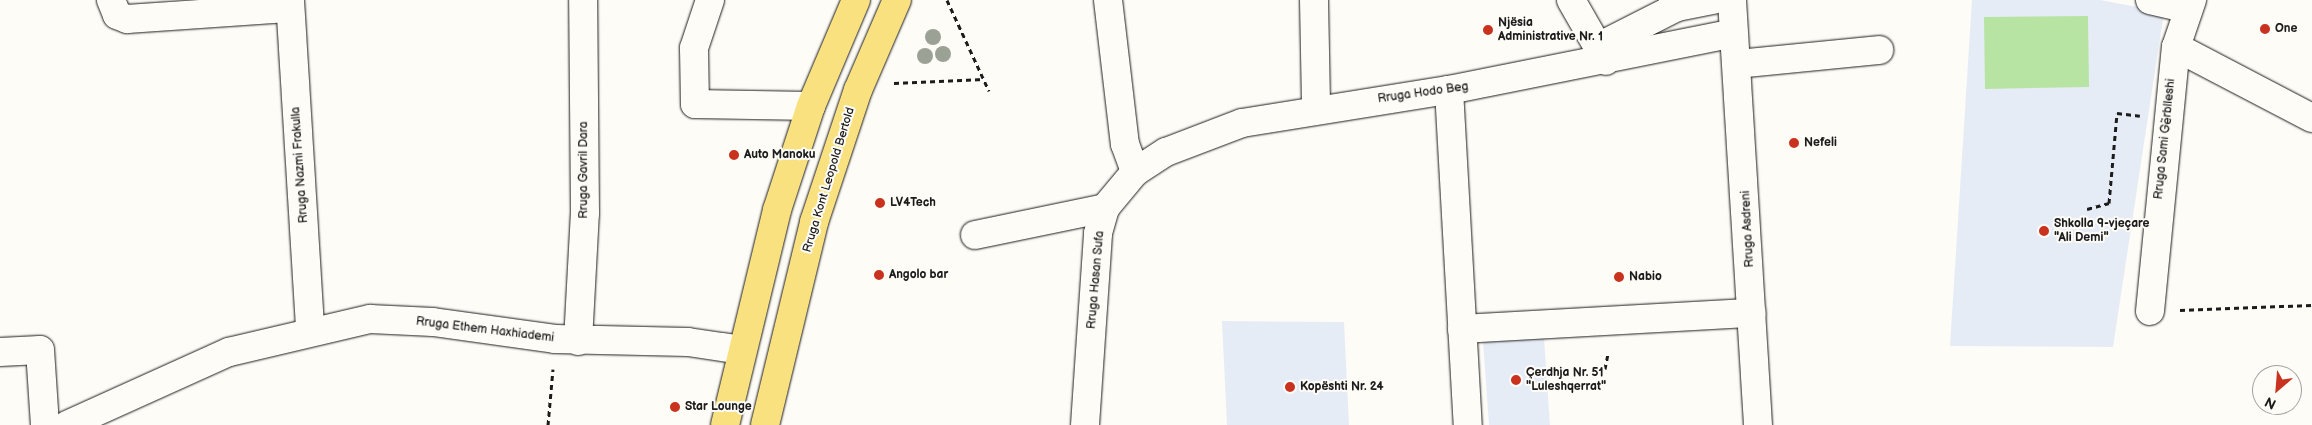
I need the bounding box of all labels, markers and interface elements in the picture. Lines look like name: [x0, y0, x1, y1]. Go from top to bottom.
place label: Njësia Administrative Nr. 1: [1498, 16, 1603, 44]
place label: One: [2275, 22, 2297, 36]
marker: One: [2259, 23, 2271, 35]
marker: Njësia Administrative Nr. 1: [1482, 24, 1494, 36]
street label: Rruga Sami Gërblleshi: [2151, 78, 2179, 200]
street label: Rruga Hodo Beg: [1377, 80, 1469, 106]
street label: Rruga Nazmi Frakulla: [289, 106, 311, 224]
street label: Rruga Kont Leopold Bertold: [800, 106, 858, 254]
street label: Rruga Gavril Dara: [577, 121, 591, 219]
place label: Nefeli: [1804, 136, 1837, 150]
marker: Nefeli: [1788, 137, 1800, 149]
place label: Auto Manoku: [744, 148, 815, 162]
marker: Auto Manoku: [728, 149, 740, 161]
street label: Rruga Asdreni: [1739, 190, 1757, 268]
place label: LV4Tech: [890, 196, 936, 210]
marker: LV4Tech: [874, 197, 886, 209]
place label: Shkolla 9-vjeçare "Ali Demi": [2054, 217, 2149, 245]
marker: Shkolla 9-vjeçare "Ali Demi": [2038, 225, 2050, 237]
street label: Rruga Hasan Sufa: [1085, 230, 1107, 330]
place label: Angolo bar: [889, 268, 948, 282]
marker: Angolo bar: [873, 269, 885, 281]
place label: Nabio: [1629, 270, 1662, 284]
marker: Nabio: [1613, 271, 1625, 283]
street label: Rruga Ethem Haxhiademi: [415, 314, 555, 346]
north arrow: [2252, 365, 2302, 415]
place label: Çerdhja Nr. 51 "Luleshqerrat": [1526, 366, 1606, 394]
marker: Çerdhja Nr. 51 "Luleshqerrat": [1510, 374, 1522, 386]
place label: Kopështi Nr. 24: [1300, 380, 1384, 394]
marker: Kopështi Nr. 24: [1284, 381, 1296, 393]
text: N: [2262, 393, 2279, 413]
place label: Star Lounge: [685, 400, 752, 414]
marker: Star Lounge: [669, 401, 681, 413]

